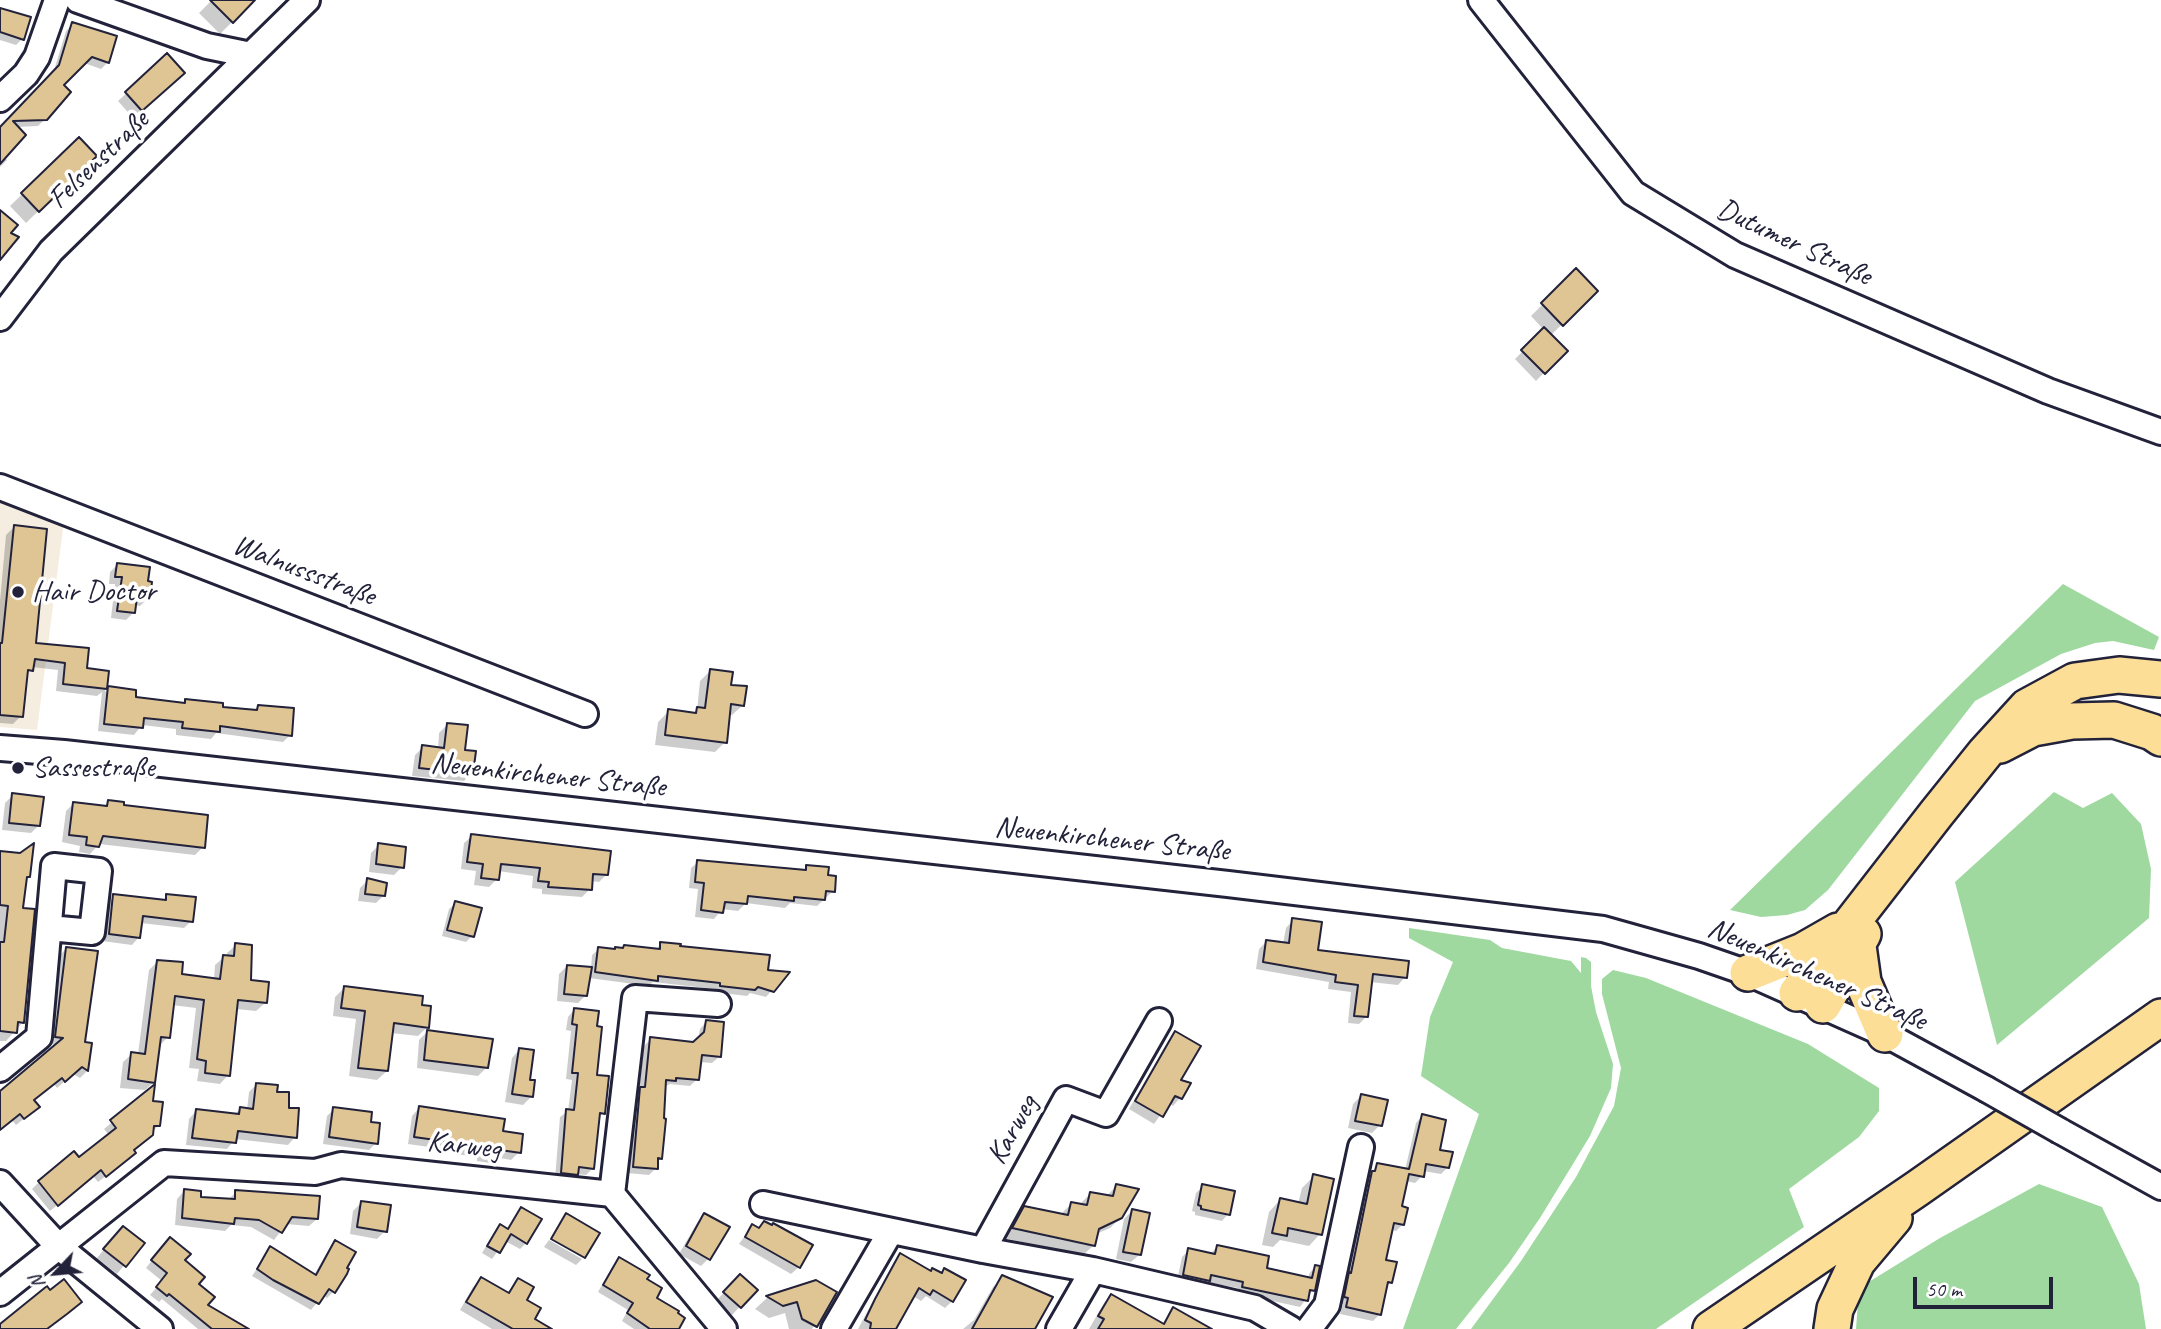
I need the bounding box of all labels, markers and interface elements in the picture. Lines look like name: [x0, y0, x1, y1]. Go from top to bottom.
street label: Felsenstraße: [41, 103, 157, 217]
street label: Dutumer Straße: [1711, 192, 1877, 294]
street label: Walnussstraße: [228, 527, 380, 615]
place label: Hair Doctor: [32, 574, 156, 610]
marker: Hair Doctor: [10, 584, 26, 600]
street label: Neuenkirchener Straße: [429, 746, 667, 806]
place label: Sassestraße: [32, 750, 155, 786]
marker: Sassestraße: [10, 760, 26, 776]
street label: Neuenkirchener Straße: [993, 810, 1231, 870]
street label: Neuenkirchener Straße: [1702, 911, 1932, 1039]
street label: Karweg: [979, 1089, 1047, 1171]
street label: Karweg: [426, 1124, 502, 1168]
north arrow: [21, 1238, 91, 1308]
scale bar: [1916, 1262, 2056, 1306]
text: N: [24, 1272, 50, 1293]
text: 50 m: [1926, 1276, 1962, 1302]

